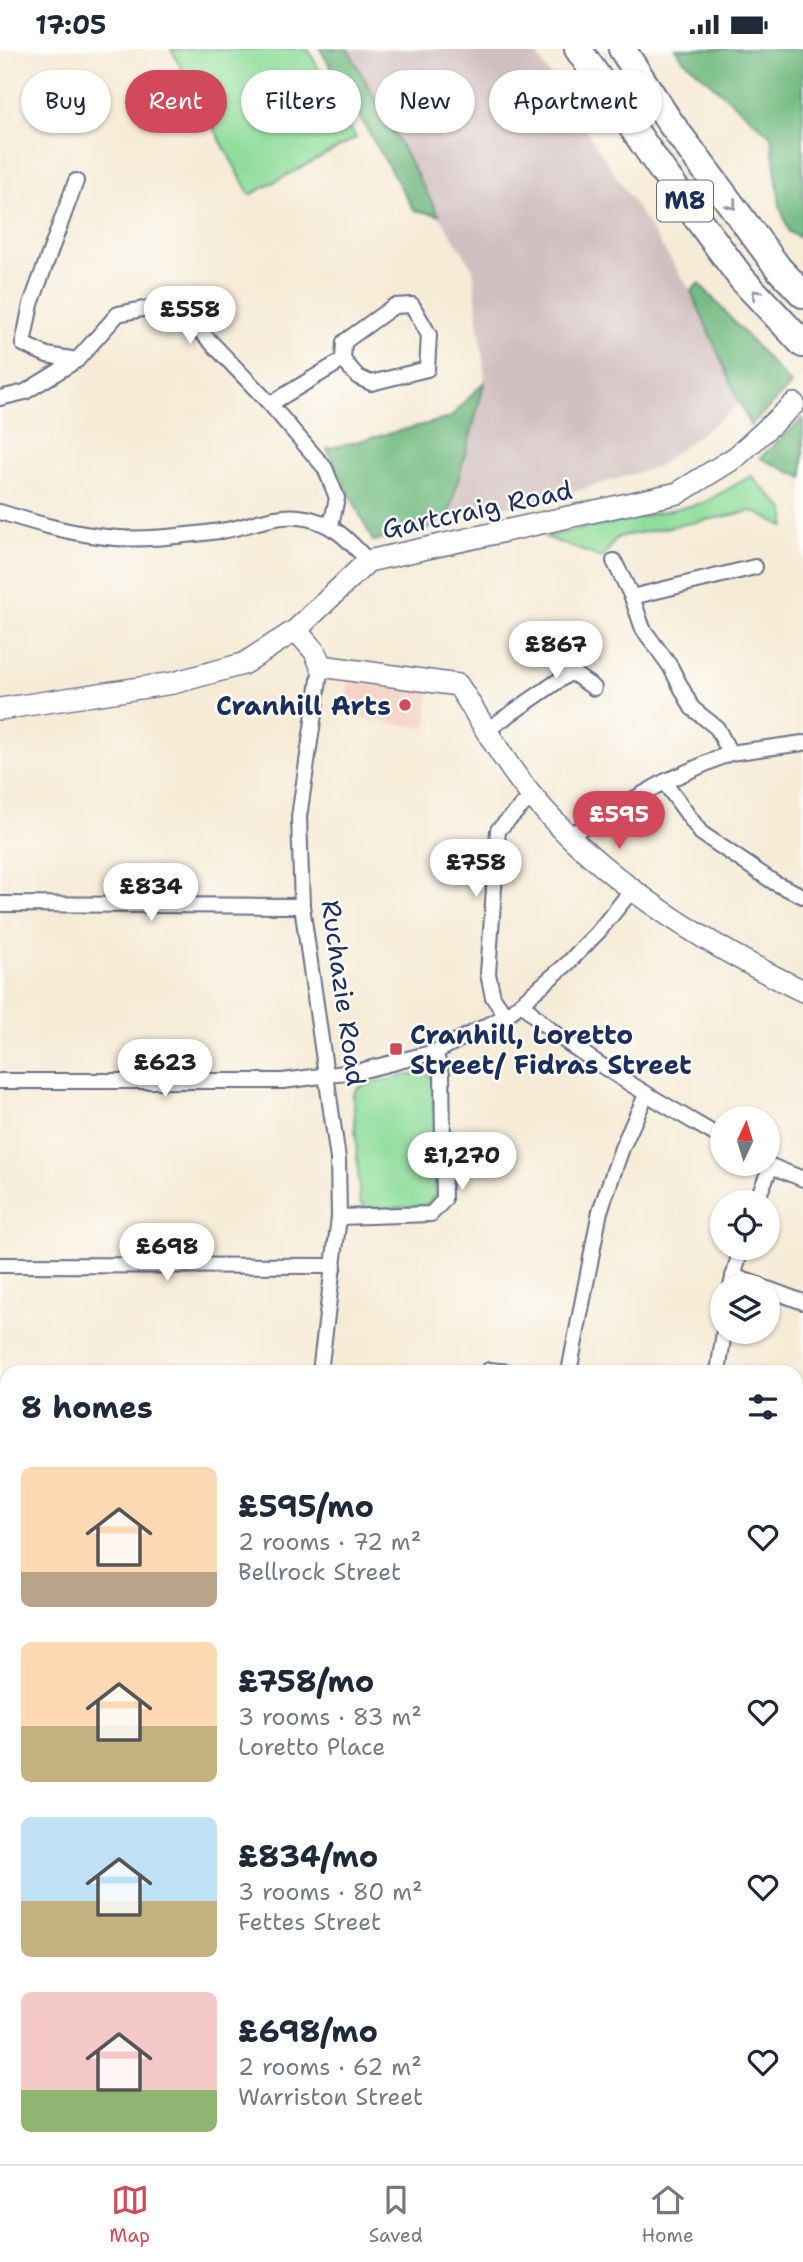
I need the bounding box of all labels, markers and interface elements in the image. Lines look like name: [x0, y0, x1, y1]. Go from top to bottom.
text: 17:05: [35, 7, 106, 42]
chip: Buy: [21, 70, 111, 133]
chip: Rent: [125, 70, 227, 133]
chip: Filters: [241, 70, 361, 133]
chip: New: [375, 70, 475, 133]
chip: Apartment: [489, 70, 662, 133]
road number: M8: [657, 181, 713, 221]
one-way arrow: [724, 197, 736, 210]
pin: £558: [149, 287, 231, 346]
one-way arrow: [752, 290, 765, 303]
text: £558: [160, 294, 220, 324]
street label: Gartcraig Road: [379, 472, 575, 546]
pin: £867: [515, 621, 597, 681]
text: £867: [525, 629, 587, 659]
place label: Cranhill Arts: [216, 688, 391, 723]
marker: Cranhill Arts: [397, 697, 413, 713]
pin: £595: [578, 791, 660, 851]
text: £595: [589, 799, 649, 829]
pin: £758: [435, 839, 517, 899]
text: £758: [446, 847, 506, 877]
pin: £834: [110, 863, 192, 923]
text: £834: [119, 871, 183, 901]
street label: Ruchazie Road: [314, 898, 374, 1088]
place label: Cranhill, Loretto Street/ Fidras Street: [410, 1017, 692, 1082]
pin: £623: [124, 1039, 206, 1099]
marker: Cranhill, Loretto Street/ Fidras Street: [388, 1041, 404, 1057]
text: £623: [133, 1047, 197, 1077]
north arrow: [710, 1106, 780, 1176]
map controls: [710, 1106, 780, 1344]
pin: £1,270: [405, 1133, 519, 1192]
text: £1,270: [424, 1140, 500, 1170]
button: locate: [710, 1190, 780, 1260]
pin: £698: [126, 1223, 208, 1283]
text: £698: [135, 1231, 199, 1261]
button: layers: [710, 1274, 780, 1344]
text: 8 homes: [21, 1387, 153, 1428]
icon: filters: [744, 1388, 782, 1426]
text: £595/mo: [238, 1486, 374, 1527]
icon: home: [77, 1495, 161, 1579]
icon: heart: [744, 1518, 782, 1556]
text: 2 rooms · 72 m²: [238, 1527, 421, 1557]
text: Bellrock Street: [238, 1557, 401, 1587]
text: £758/mo: [238, 1661, 374, 1702]
icon: home: [77, 1670, 161, 1754]
icon: heart: [744, 1693, 782, 1731]
text: 3 rooms · 83 m²: [238, 1702, 422, 1732]
text: Loretto Place: [238, 1732, 385, 1762]
text: £834/mo: [238, 1836, 378, 1877]
icon: home: [77, 1845, 161, 1929]
icon: heart: [744, 1868, 782, 1906]
text: 3 rooms · 80 m²: [238, 1877, 423, 1907]
text: Fettes Street: [238, 1907, 381, 1937]
text: £698/mo: [238, 2011, 378, 2052]
icon: home: [77, 2020, 161, 2104]
icon: heart: [744, 2043, 782, 2081]
text: 2 rooms · 62 m²: [238, 2052, 422, 2082]
text: Warriston Street: [238, 2082, 423, 2112]
tab: Map: [109, 2181, 150, 2248]
tab: Saved: [369, 2181, 423, 2248]
tab: Home: [641, 2181, 694, 2248]

